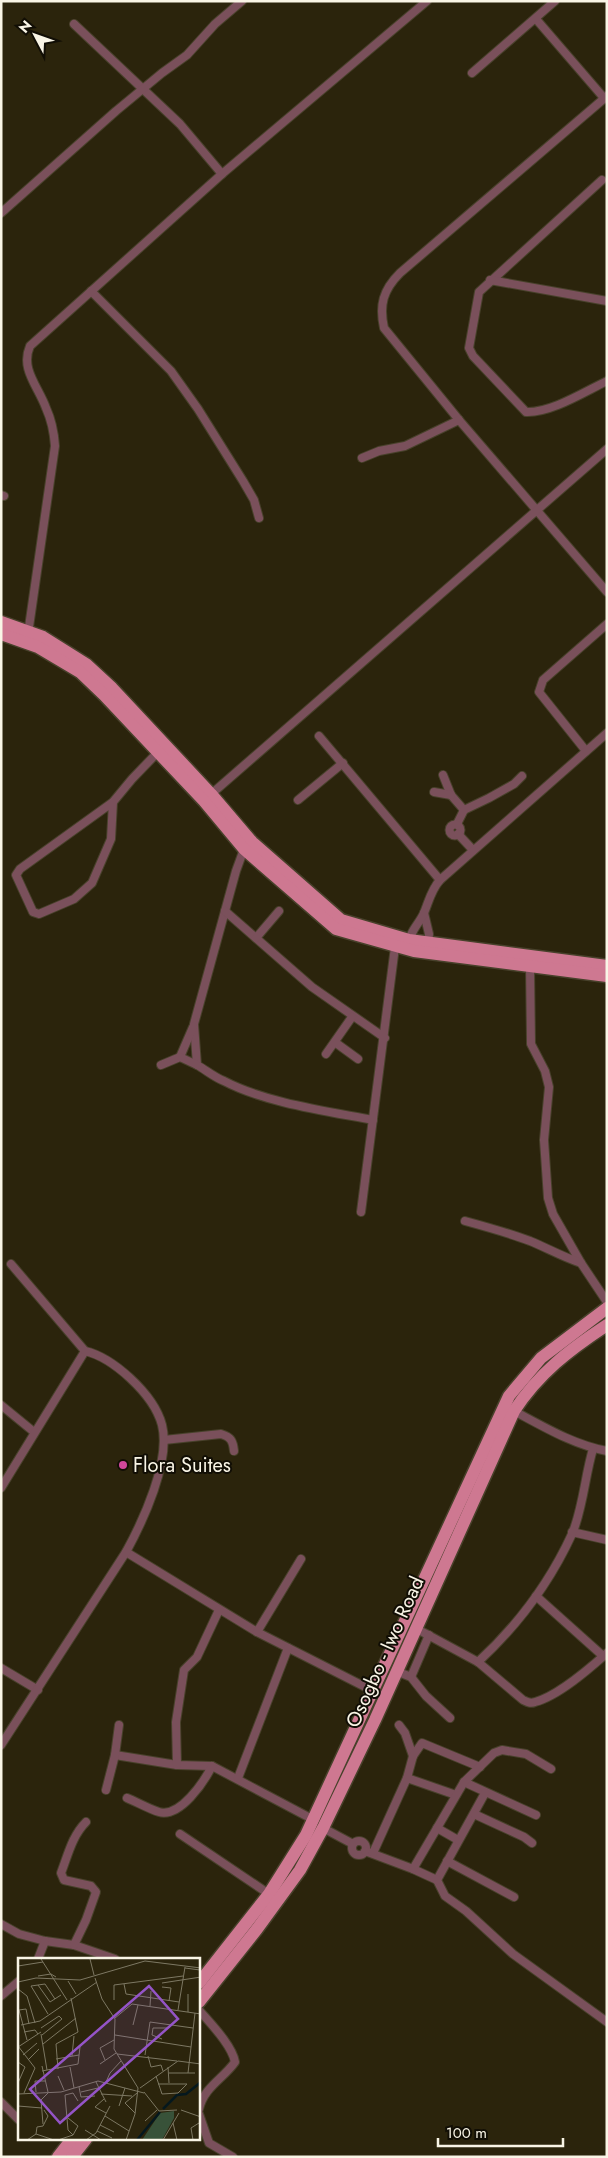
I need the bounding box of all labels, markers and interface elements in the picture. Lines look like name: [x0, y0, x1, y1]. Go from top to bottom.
north arrow: [10, 10, 60, 60]
text: N: [14, 16, 36, 37]
place label: Flora Suites: [133, 1451, 231, 1480]
marker: Flora Suites: [117, 1459, 129, 1471]
street label: Osogbo - Iwo Road: [339, 1572, 431, 1732]
inset map: [18, 1958, 200, 2140]
scale bar: [438, 2116, 563, 2148]
text: 100 m: [446, 2122, 487, 2144]

